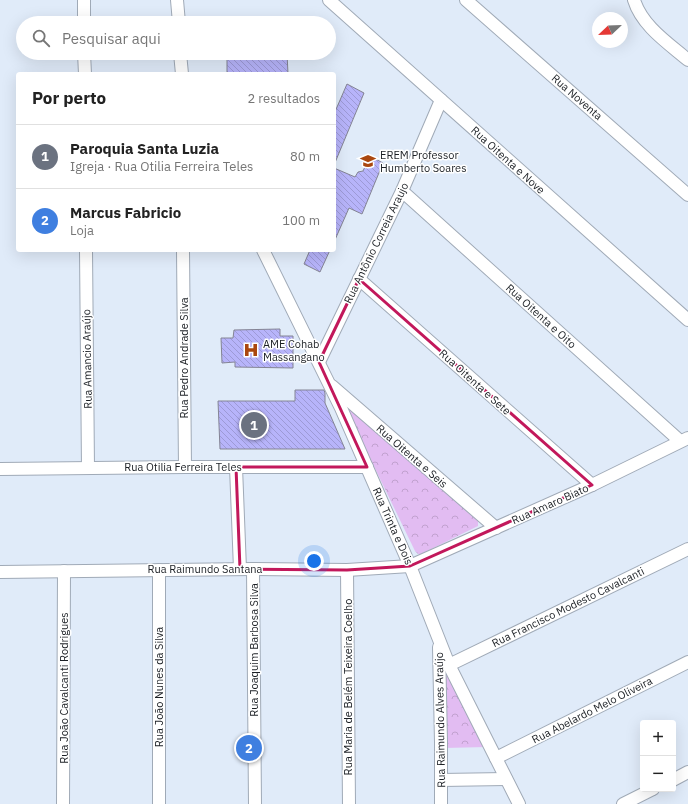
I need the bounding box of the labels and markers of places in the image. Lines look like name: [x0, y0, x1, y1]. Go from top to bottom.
place label: EREM Professor Humberto Soares: [380, 148, 467, 175]
school or university icon: EREM Professor Humberto Soares: [359, 152, 377, 170]
place label: AME Cohab Massangano: [263, 337, 325, 364]
hospital icon: AME Cohab Massangano: [242, 341, 260, 359]
pin: 1: [241, 410, 267, 440]
pin: 2: [236, 733, 262, 763]

